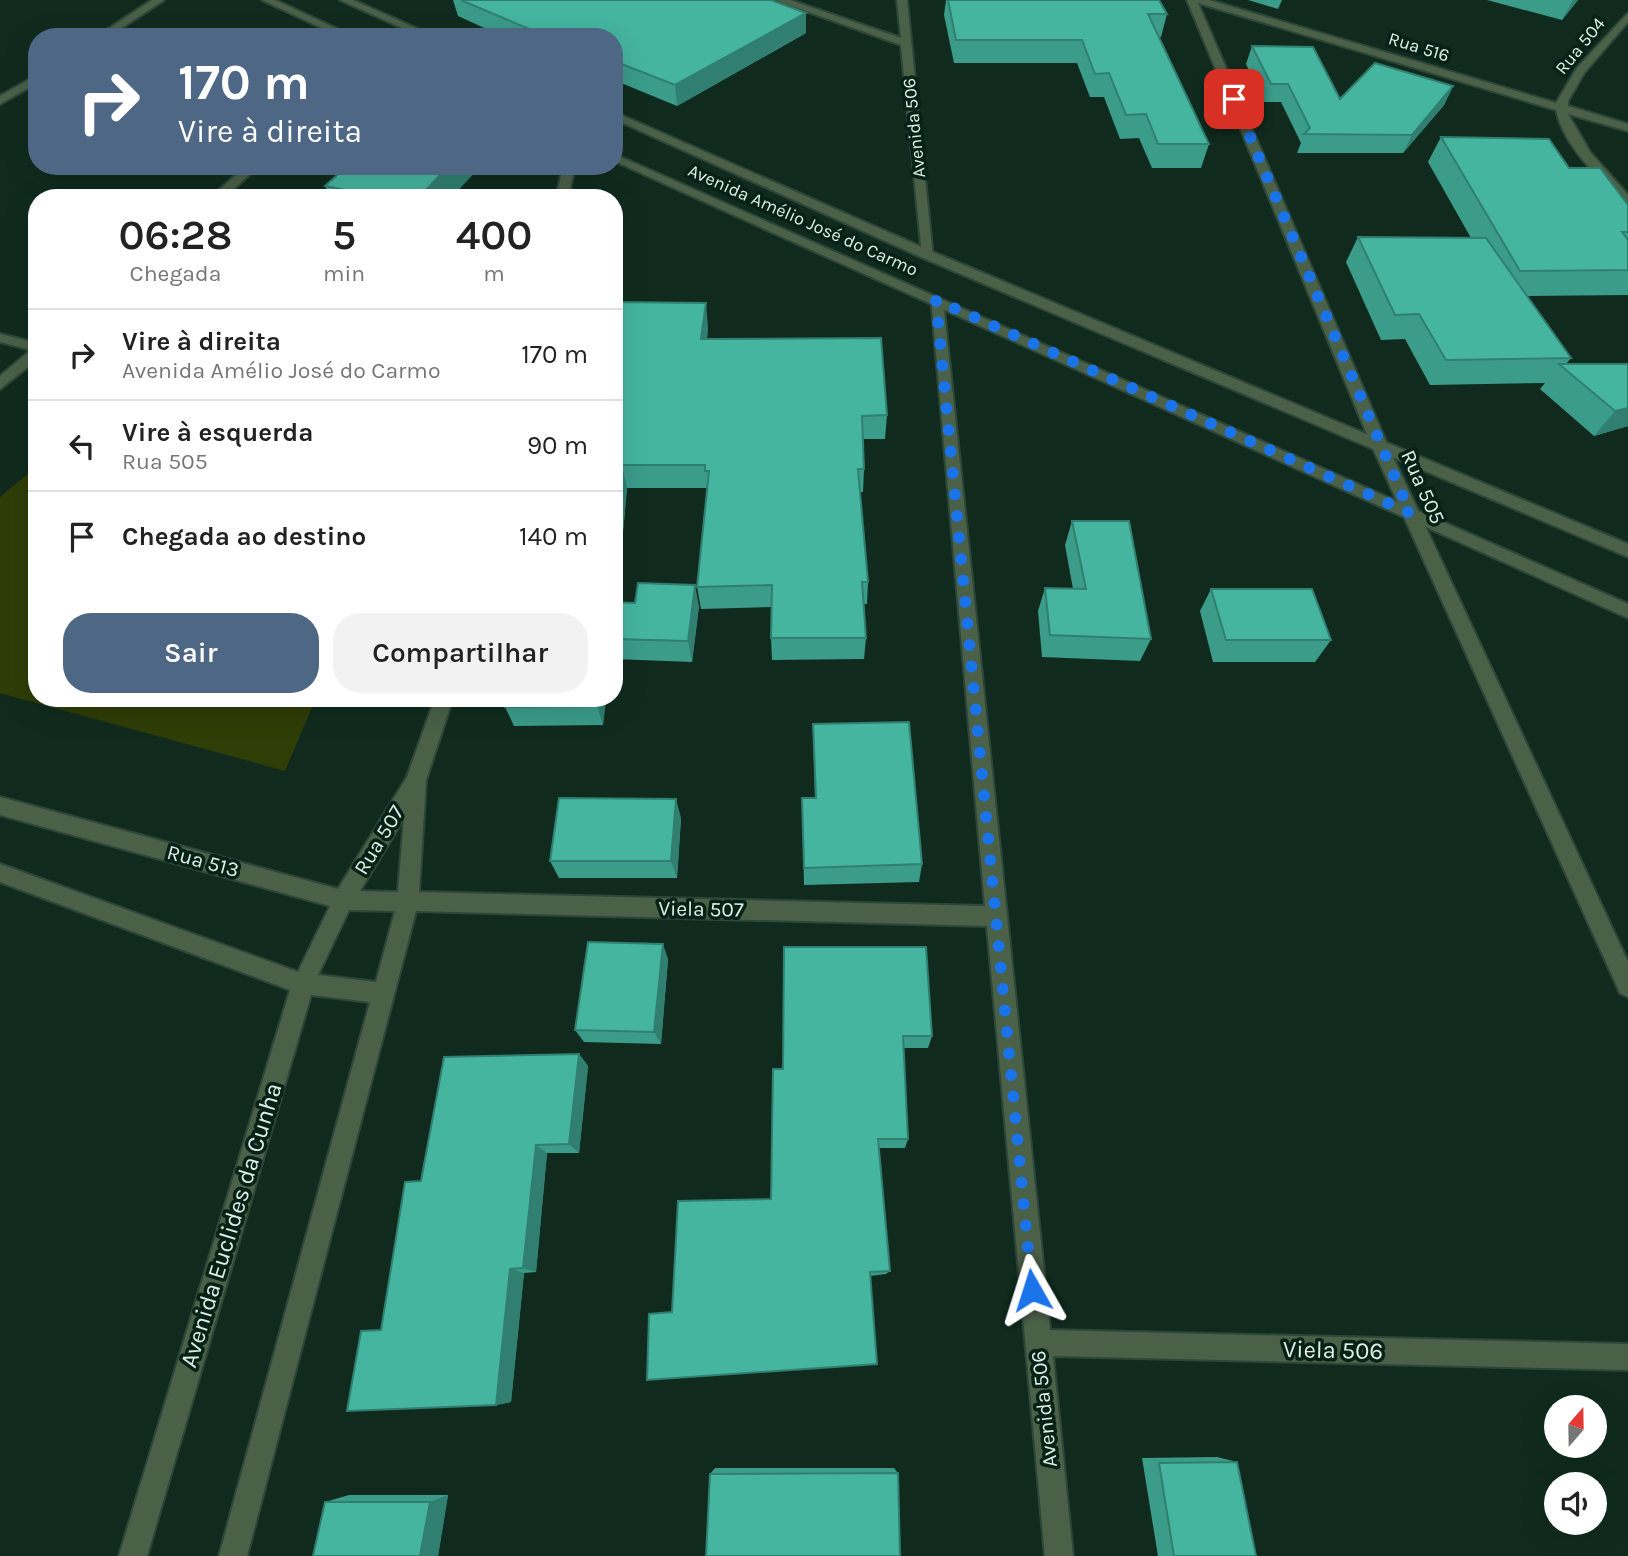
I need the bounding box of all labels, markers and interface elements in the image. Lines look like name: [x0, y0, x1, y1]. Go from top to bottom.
street label: Rua 504: [1550, 13, 1610, 79]
street label: Rua 516: [1386, 27, 1452, 67]
text: 170 m: [178, 54, 310, 111]
icon: right: [63, 56, 154, 147]
pin: [1204, 69, 1264, 129]
street label: Avenida 506: [898, 77, 930, 179]
icon: arrive: [1215, 80, 1253, 118]
text: Vire à direita: [178, 113, 362, 150]
street label: Avenida Amélio José do Carmo: [685, 159, 921, 281]
text: 06:28: [118, 210, 232, 260]
text: 5: [332, 210, 356, 260]
text: 400: [456, 210, 533, 260]
text: Chegada: [130, 260, 221, 287]
text: min: [323, 260, 365, 287]
text: m: [483, 260, 505, 287]
text: Vire à direita: [122, 326, 281, 357]
icon: right: [63, 336, 101, 374]
text: 170 m: [521, 339, 588, 370]
text: Avenida Amélio José do Carmo: [122, 357, 440, 384]
text: Vire à esquerda: [122, 417, 313, 448]
icon: left: [63, 427, 101, 465]
text: 90 m: [527, 430, 588, 461]
street label: Rua 505: [1396, 446, 1450, 528]
text: Rua 505: [122, 448, 208, 475]
icon: arrive: [63, 518, 101, 556]
text: Chegada ao destino: [122, 521, 366, 552]
text: 140 m: [519, 521, 588, 552]
button: Sair: [63, 613, 319, 693]
button: Compartilhar: [333, 613, 588, 693]
street label: Rua 507: [349, 801, 409, 879]
street label: Rua 513: [164, 840, 242, 882]
street label: Viela 507: [658, 896, 744, 922]
street label: Avenida Euclides da Cunha: [174, 1079, 288, 1371]
position arrow: [995, 1253, 1069, 1327]
street label: Viela 506: [1283, 1335, 1383, 1365]
street label: Avenida 506: [1026, 1349, 1062, 1469]
north arrow: [1544, 1395, 1606, 1458]
map controls: [1544, 1395, 1607, 1535]
button: sound: [1544, 1472, 1607, 1535]

